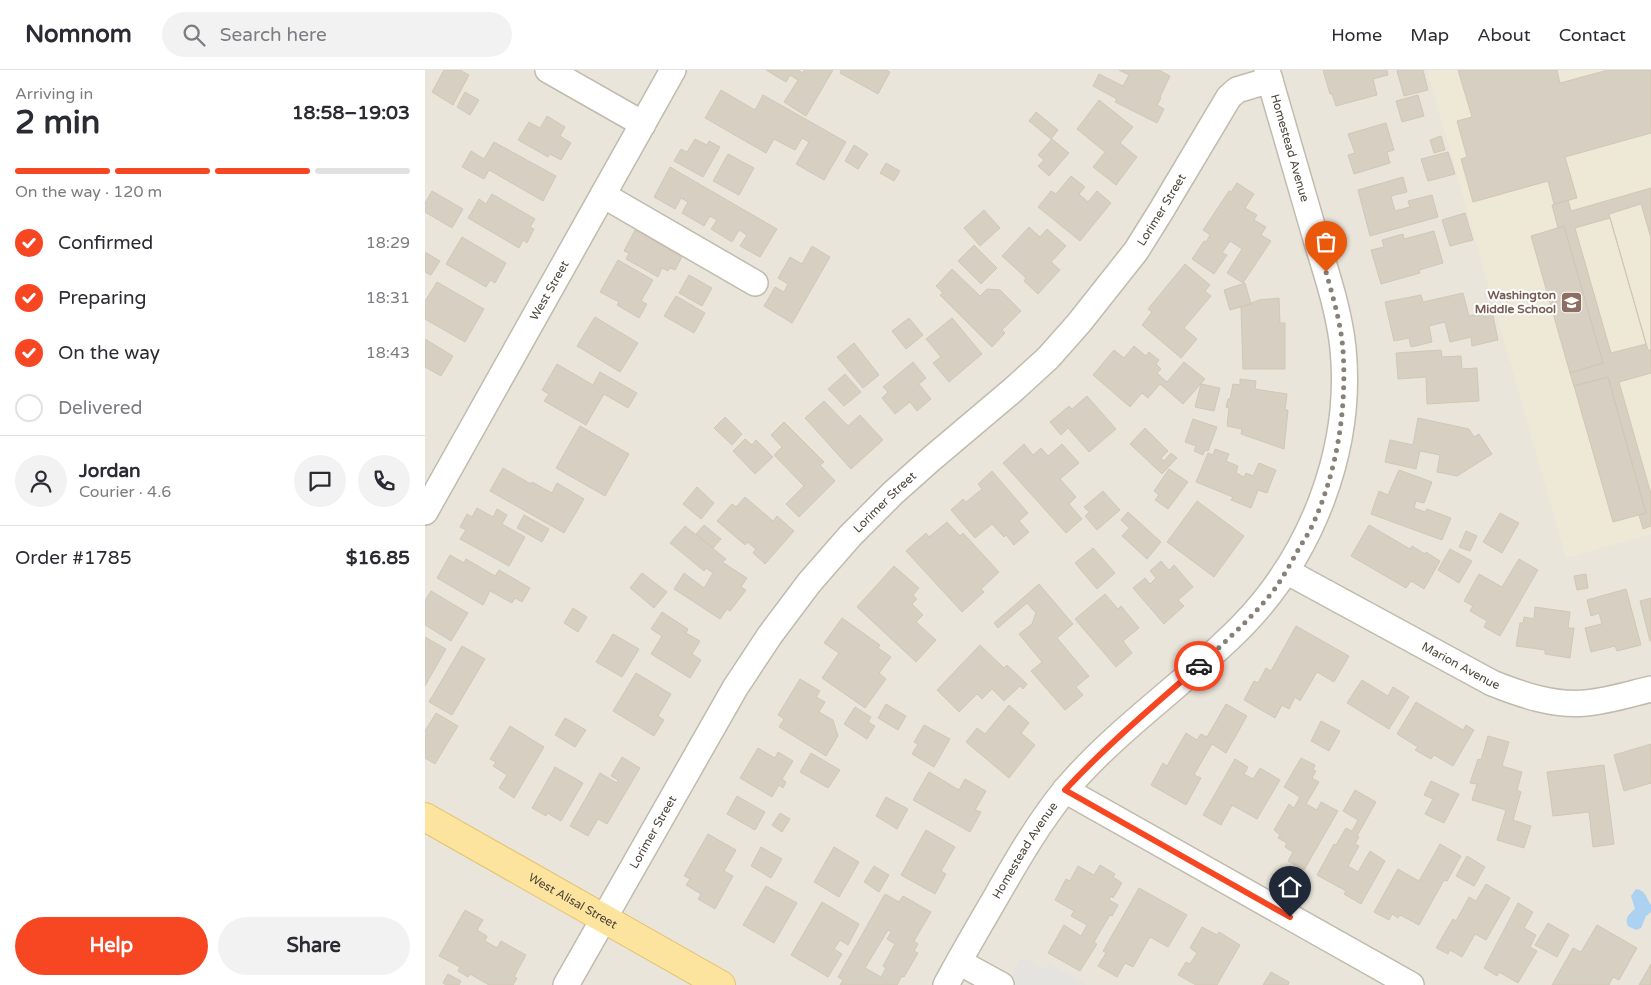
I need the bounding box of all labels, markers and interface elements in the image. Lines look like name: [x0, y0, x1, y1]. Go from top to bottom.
search box: [162, 12, 512, 57]
text: Nomnom: [25, 20, 132, 49]
icon: search: [180, 21, 208, 49]
text: Search here: [220, 24, 327, 46]
text: Home: [1331, 24, 1382, 46]
text: Map: [1410, 24, 1449, 46]
text: About: [1477, 24, 1531, 46]
text: Contact: [1559, 24, 1626, 46]
text: Arriving in: [15, 84, 93, 104]
street label: Homestead Avenue: [1268, 93, 1312, 204]
text: 18:58–19:03: [292, 102, 410, 124]
text: 2 min: [15, 104, 100, 142]
street label: Lorimer Street: [1134, 171, 1189, 248]
text: On the way · 120 m: [15, 182, 162, 202]
pin: [1305, 221, 1347, 272]
icon: bag: [1312, 228, 1340, 256]
icon: check: [15, 229, 43, 257]
text: Confirmed: [58, 232, 153, 254]
text: 18:29: [366, 233, 410, 253]
street label: West Street: [527, 258, 572, 323]
icon: check: [15, 284, 43, 312]
text: Preparing: [58, 287, 147, 309]
text: 18:31: [366, 288, 410, 308]
place label: Washington Middle School: [1475, 288, 1556, 316]
school or university icon: Washington Middle School: [1560, 290, 1584, 314]
icon: check: [15, 339, 43, 367]
text: On the way: [58, 342, 160, 364]
text: 18:43: [366, 343, 410, 363]
text: Delivered: [58, 397, 143, 419]
button: person: [15, 455, 67, 507]
button: chat: [294, 455, 346, 507]
button: phone: [358, 455, 410, 507]
text: Jordan: [79, 460, 141, 482]
street label: Lorimer Street: [850, 469, 919, 536]
text: Courier · 4.6: [79, 482, 171, 502]
text: Order #1785: [15, 547, 132, 569]
text: $16.85: [346, 547, 410, 569]
street label: Marion Avenue: [1419, 639, 1502, 692]
courier: [1174, 641, 1224, 691]
icon: car: [1185, 652, 1213, 680]
street label: Lorimer Street: [627, 793, 680, 871]
street label: Homestead Avenue: [989, 799, 1060, 901]
pin: [1269, 866, 1311, 917]
street label: West Alisal Street: [526, 870, 620, 932]
icon: home: [1276, 873, 1304, 901]
button: Help: [15, 917, 208, 975]
button: Share: [218, 917, 410, 975]

